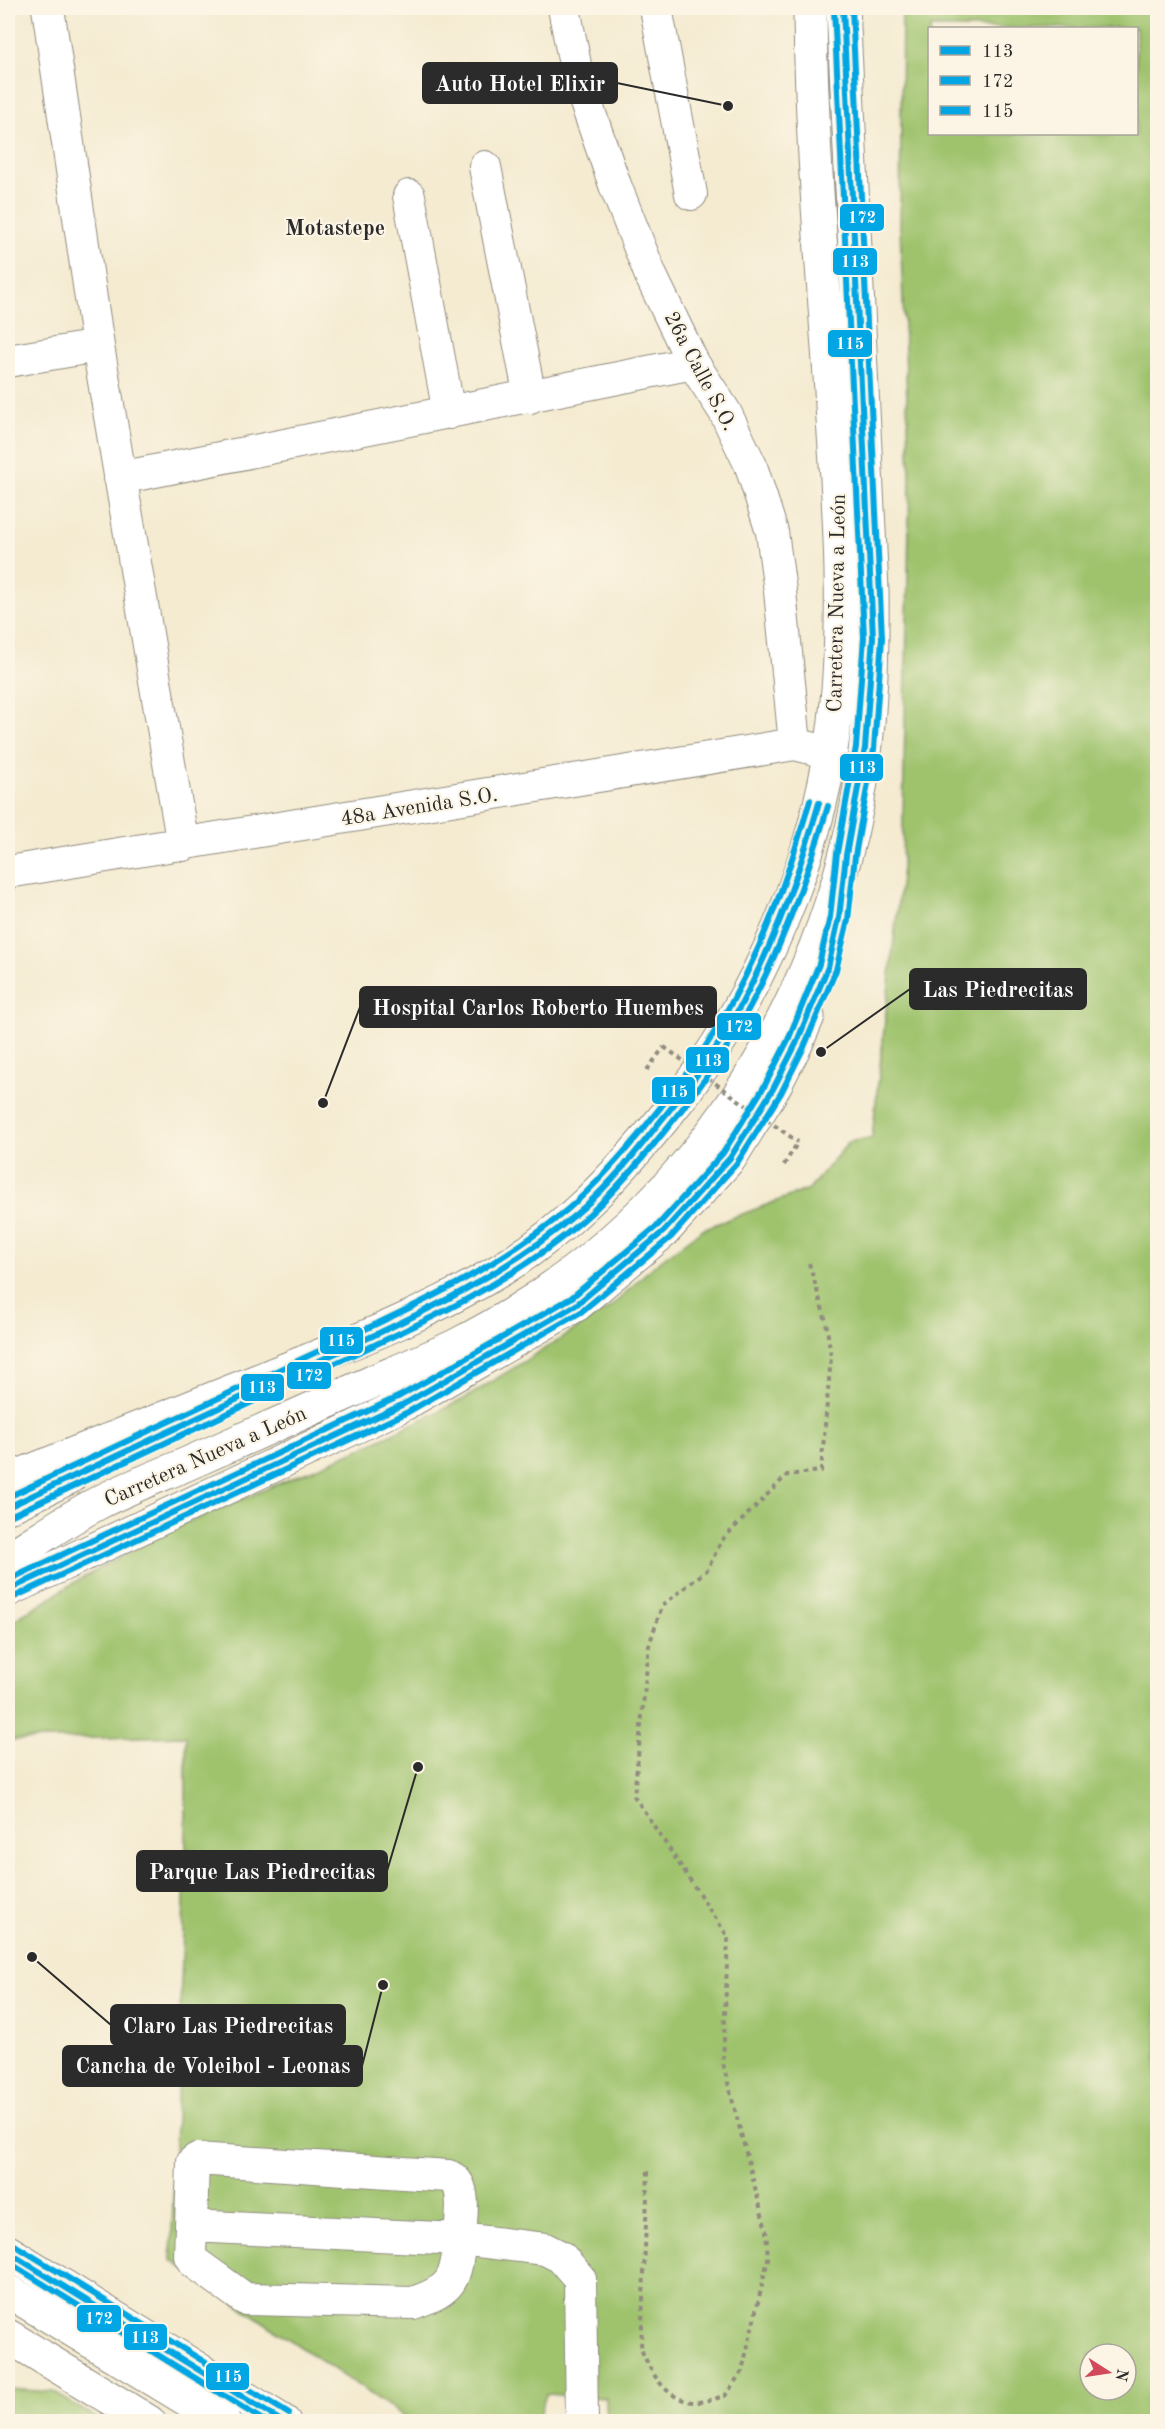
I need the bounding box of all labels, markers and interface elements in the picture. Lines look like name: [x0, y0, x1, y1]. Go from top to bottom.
legend: [928, 27, 1138, 135]
text: 113: [982, 43, 1013, 61]
callout: Auto Hotel Elixir: [423, 63, 617, 103]
text: 172: [982, 73, 1013, 91]
text: Auto Hotel Elixir: [435, 74, 605, 96]
text: 115: [982, 103, 1013, 121]
line badge: 172: [839, 203, 885, 232]
text: 172: [848, 211, 876, 227]
district label: Motastepe: [285, 218, 385, 240]
line badge: 113: [832, 247, 878, 276]
text: 113: [841, 255, 869, 271]
street label: 26a Calle S.O.: [660, 309, 740, 435]
line badge: 115: [827, 329, 873, 358]
text: 115: [836, 337, 864, 353]
street label: Carretera Nueva a León: [825, 494, 850, 713]
line badge: 113: [839, 753, 884, 782]
text: 113: [848, 761, 876, 777]
street label: 48a Avenida S.O.: [339, 785, 499, 830]
callout: Las Piedrecitas: [910, 969, 1086, 1009]
text: Las Piedrecitas: [922, 980, 1074, 1002]
callout: Hospital Carlos Roberto Huembes: [360, 987, 716, 1027]
text: Hospital Carlos Roberto Huembes: [372, 998, 704, 1020]
line badge: 172: [716, 1012, 762, 1041]
text: 172: [725, 1020, 753, 1036]
line badge: 113: [685, 1046, 730, 1074]
text: 113: [694, 1054, 722, 1070]
line badge: 115: [651, 1076, 696, 1105]
text: 115: [660, 1085, 688, 1101]
line badge: 115: [319, 1326, 364, 1355]
text: 115: [327, 1334, 355, 1350]
line badge: 172: [286, 1361, 332, 1390]
text: 172: [295, 1369, 323, 1385]
line badge: 113: [240, 1373, 285, 1402]
text: 113: [248, 1381, 276, 1397]
street label: Carretera Nueva a León: [101, 1403, 310, 1511]
callout: Parque Las Piedrecitas: [137, 1851, 387, 1891]
text: Parque Las Piedrecitas: [149, 1862, 375, 1884]
callout: Claro Las Piedrecitas: [111, 2005, 345, 2045]
text: Claro Las Piedrecitas: [123, 2016, 333, 2038]
callout: Cancha de Voleibol - Leonas: [63, 2046, 362, 2086]
text: Cancha de Voleibol - Leonas: [76, 2056, 350, 2078]
line badge: 172: [76, 2304, 122, 2333]
text: 172: [85, 2312, 113, 2328]
line badge: 113: [123, 2323, 168, 2351]
text: 113: [131, 2331, 159, 2347]
north arrow: [1078, 2342, 1138, 2402]
line badge: 115: [205, 2362, 250, 2391]
text: N: [1111, 2367, 1130, 2383]
text: 115: [214, 2370, 242, 2386]

